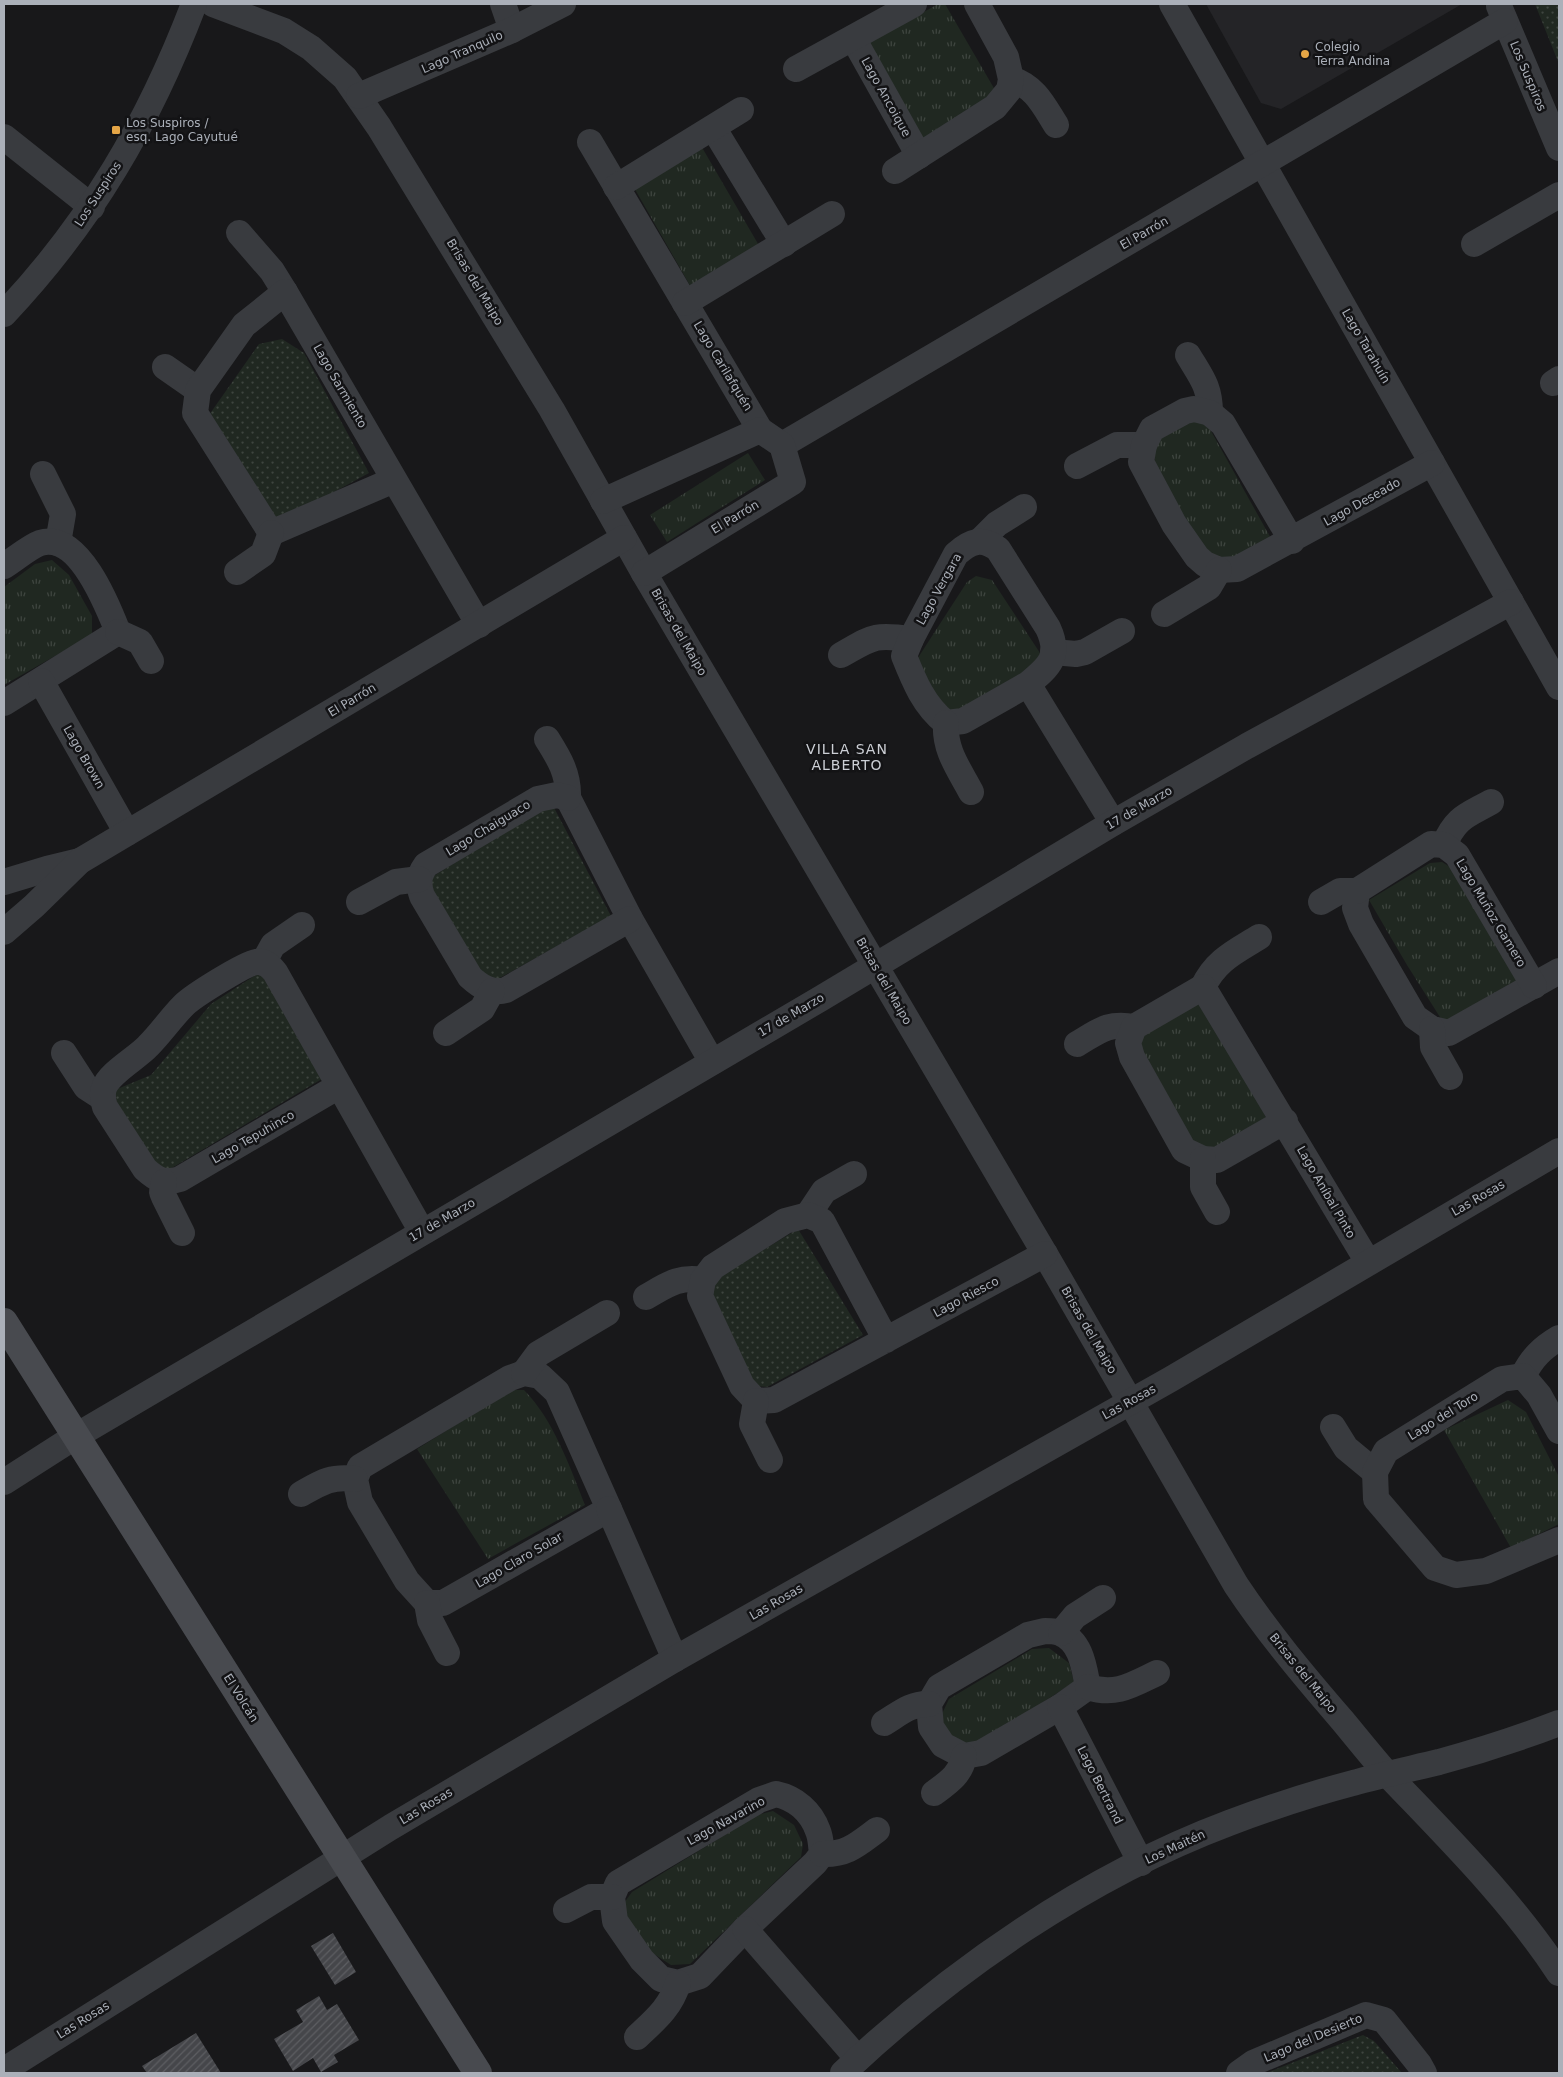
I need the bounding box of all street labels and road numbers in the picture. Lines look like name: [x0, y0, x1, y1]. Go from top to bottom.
street label: Lago Tranquilo: [419, 28, 505, 76]
street label: Los Suspiros: [1507, 39, 1549, 113]
street label: Lago Ancoique: [858, 55, 914, 139]
street label: Los Suspiros: [72, 159, 124, 229]
street label: El Parrón: [1117, 214, 1171, 252]
street label: Brisas del Maipo: [444, 236, 506, 328]
street label: Lago Tarahuín: [1339, 306, 1393, 386]
street label: Lago Carilafquén: [691, 319, 755, 413]
street label: Lago Sarmiento: [310, 342, 370, 430]
street label: Lago Deseado: [1321, 475, 1403, 529]
street label: El Parrón: [709, 497, 761, 537]
street label: Lago Vergara: [914, 551, 964, 627]
street label: Brisas del Maipo: [648, 586, 710, 678]
street label: El Parrón: [326, 680, 378, 720]
street label: Lago Brown: [60, 723, 108, 791]
street label: 17 de Marzo: [1103, 783, 1175, 833]
street label: Lago Chaiguaco: [443, 797, 533, 859]
street label: Lago Muñoz Gamero: [1453, 856, 1529, 970]
street label: Brisas del Maipo: [853, 935, 915, 1027]
street label: 17 de Marzo: [755, 990, 827, 1040]
street label: Lago Tepuhinco: [209, 1108, 297, 1166]
street label: Lago Aníbal Pinto: [1294, 1143, 1358, 1241]
street label: Las Rosas: [1449, 1177, 1507, 1219]
street label: 17 de Marzo: [406, 1195, 478, 1245]
street label: Lago Riesco: [931, 1274, 1001, 1320]
street label: Brisas del Maipo: [1058, 1284, 1120, 1376]
street label: Las Rosas: [1100, 1382, 1158, 1422]
street label: Lago del Toro: [1406, 1389, 1480, 1443]
street label: Lago Claro Solar: [473, 1529, 565, 1591]
street label: Las Rosas: [747, 1581, 805, 1623]
street label: Brisas del Maipo: [1267, 1630, 1339, 1716]
street label: El Volcán: [221, 1671, 261, 1725]
street label: Lago Bertrand: [1074, 1744, 1126, 1826]
street label: Las Rosas: [397, 1785, 455, 1827]
street label: Lago Navarino: [685, 1794, 767, 1848]
street label: Los Maitén: [1143, 1827, 1207, 1867]
street label: Las Rosas: [54, 1998, 112, 2042]
street label: Lago del Desierto: [1262, 2011, 1364, 2065]

